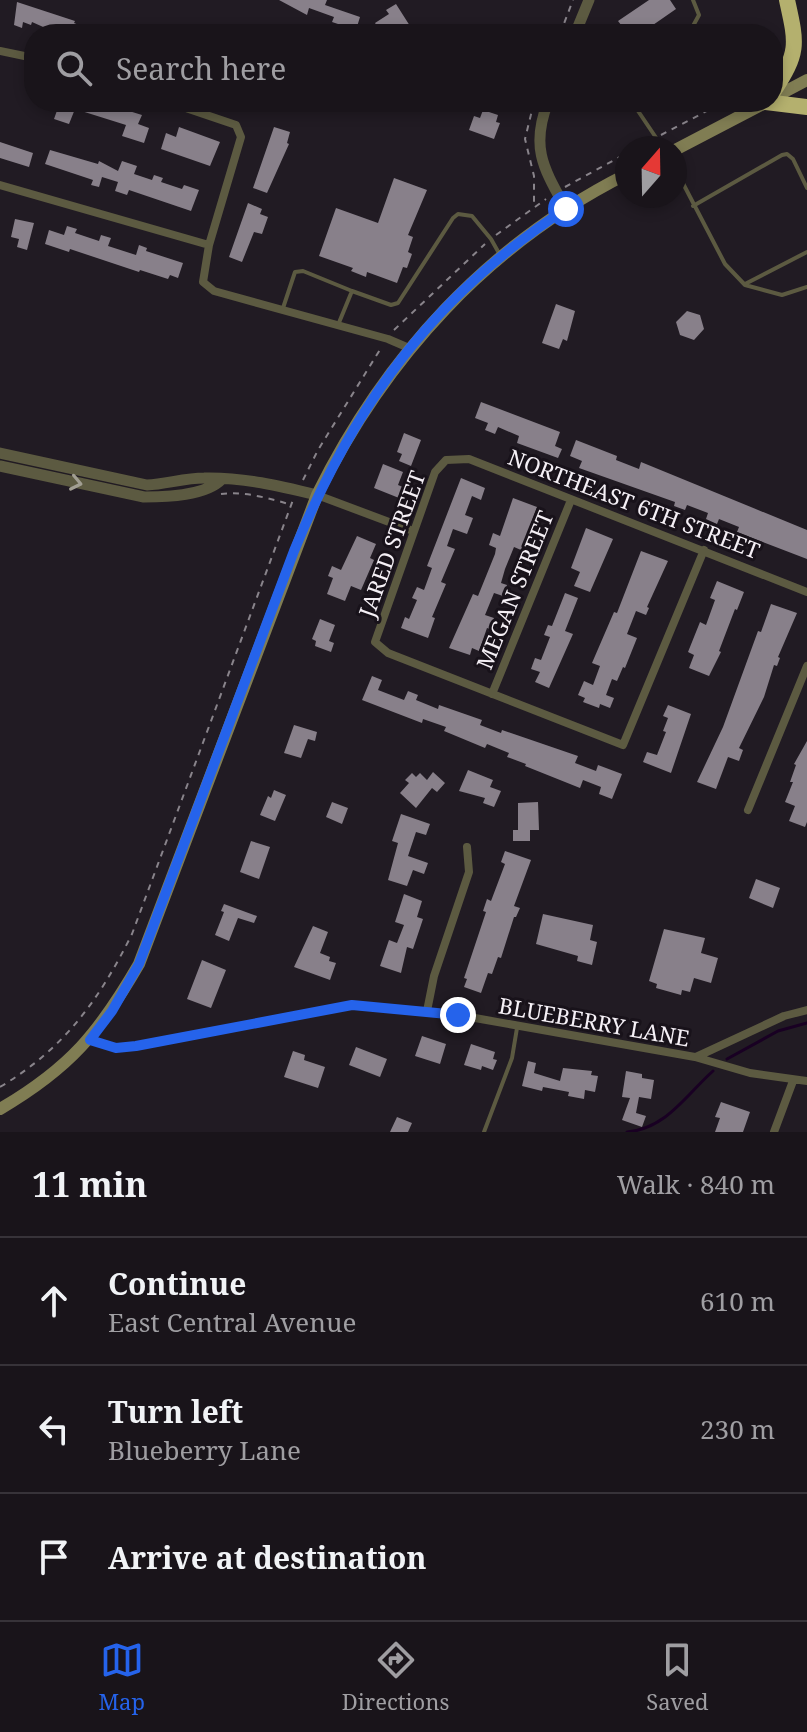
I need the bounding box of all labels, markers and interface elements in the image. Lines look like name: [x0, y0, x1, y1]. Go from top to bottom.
search box: [24, 24, 783, 112]
icon: search: [52, 46, 96, 90]
text: Search here: [116, 48, 286, 89]
north arrow: [615, 136, 687, 208]
route start: [548, 191, 584, 227]
street label: NORTHEAST 6TH STREET: [504, 441, 765, 565]
street label: JARED STREET: [350, 466, 432, 622]
one-way arrow: [69, 474, 83, 491]
street label: MEGAN STREET: [469, 505, 560, 673]
street label: BLUEBERRY LANE: [497, 989, 692, 1053]
route end: [440, 997, 476, 1033]
text: 11 min: [32, 1161, 147, 1207]
text: Walk · 840 m: [617, 1166, 775, 1202]
text: Continue: [108, 1263, 246, 1304]
icon: ahead: [32, 1279, 76, 1323]
text: 610 m: [700, 1283, 775, 1319]
text: East Central Avenue: [108, 1304, 356, 1340]
text: Turn left: [108, 1391, 243, 1432]
icon: left: [32, 1407, 76, 1451]
text: 230 m: [700, 1411, 775, 1447]
text: Blueberry Lane: [108, 1432, 301, 1468]
icon: arrive: [32, 1535, 76, 1579]
text: Arrive at destination: [108, 1537, 427, 1578]
tab: Map: [98, 1638, 145, 1716]
tab: Directions: [342, 1638, 449, 1716]
tab: Saved: [646, 1638, 709, 1716]

